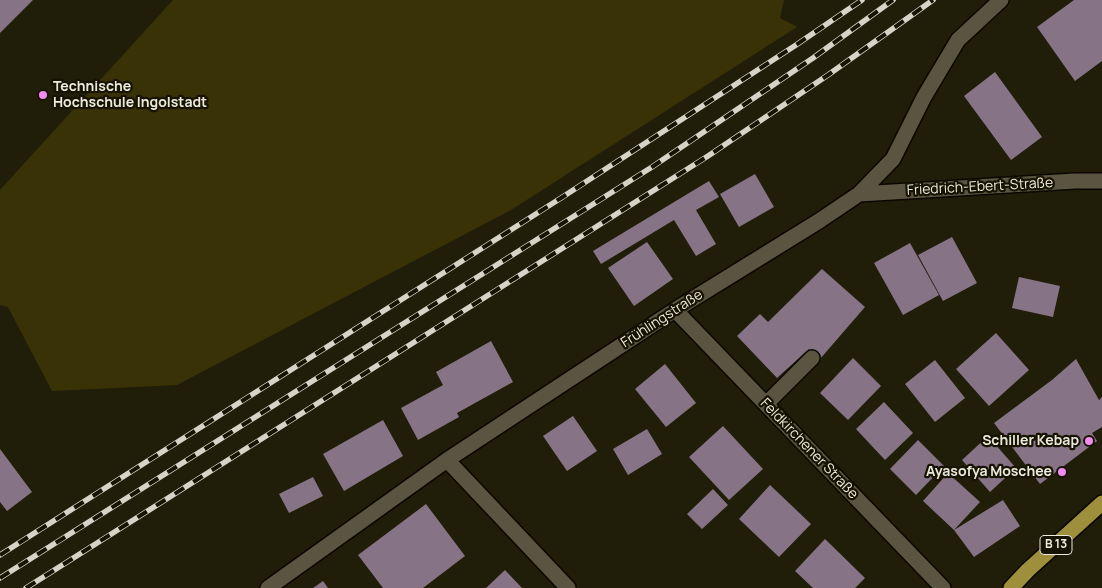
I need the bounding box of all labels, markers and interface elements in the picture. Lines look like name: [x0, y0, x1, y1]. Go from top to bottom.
place label: Technische Hochschule Ingolstadt: [53, 79, 207, 111]
marker: Technische Hochschule Ingolstadt: [37, 89, 49, 101]
street label: Friedrich-Ebert-Straße: [906, 175, 1054, 199]
street label: Frühlingstraße: [618, 286, 706, 352]
street label: Feldkirchener Straße: [757, 395, 861, 503]
place label: Schiller Kebap: [982, 433, 1079, 449]
marker: Schiller Kebap: [1083, 435, 1095, 447]
place label: Ayasofya Moschee: [926, 464, 1052, 480]
marker: Ayasofya Moschee: [1056, 466, 1068, 478]
road number: B 13: [1040, 536, 1072, 554]

